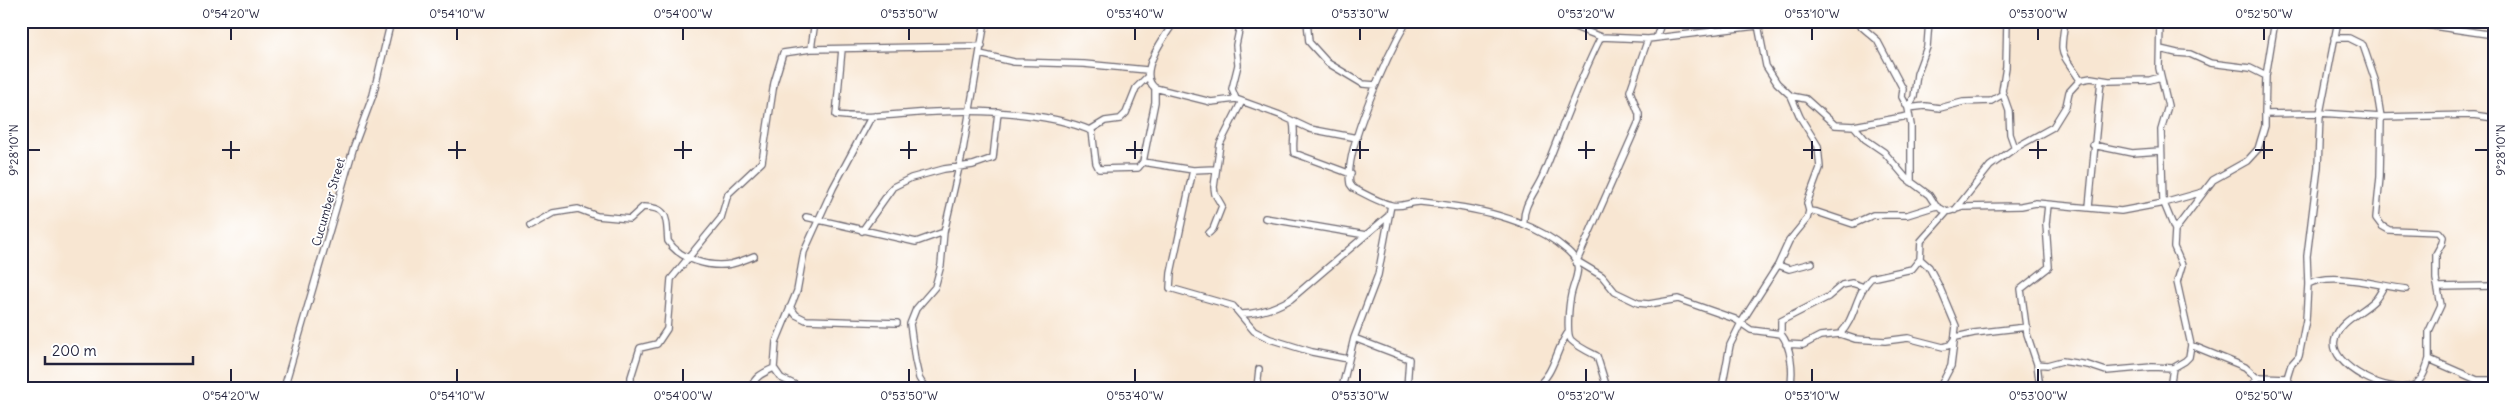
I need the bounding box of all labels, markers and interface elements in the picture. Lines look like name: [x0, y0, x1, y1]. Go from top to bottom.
text: 0°54'20"W: [202, 6, 260, 21]
text: 0°54'10"W: [429, 6, 485, 21]
text: 0°54'00"W: [654, 6, 713, 21]
text: 0°53'50"W: [880, 6, 938, 21]
text: 0°53'40"W: [1106, 6, 1164, 21]
text: 0°53'30"W: [1331, 6, 1389, 21]
text: 0°53'20"W: [1557, 6, 1615, 21]
text: 0°53'10"W: [1784, 6, 1840, 21]
text: 0°53'00"W: [2009, 6, 2067, 21]
text: 0°52'50"W: [2235, 6, 2293, 21]
text: 9°28'10"N: [6, 124, 21, 176]
text: 9°28'10"N: [2493, 124, 2508, 176]
street label: Cucumber Street: [308, 156, 348, 248]
scale bar: [45, 334, 192, 366]
text: 200 m: [52, 341, 97, 360]
text: 0°54'20"W: [202, 388, 260, 403]
text: 0°54'10"W: [429, 388, 485, 403]
text: 0°54'00"W: [654, 388, 713, 403]
text: 0°53'50"W: [880, 388, 938, 403]
text: 0°53'40"W: [1106, 388, 1164, 403]
text: 0°53'30"W: [1331, 388, 1389, 403]
text: 0°53'20"W: [1557, 388, 1615, 403]
text: 0°53'10"W: [1784, 388, 1840, 403]
text: 0°53'00"W: [2009, 388, 2067, 403]
text: 0°52'50"W: [2235, 388, 2293, 403]

